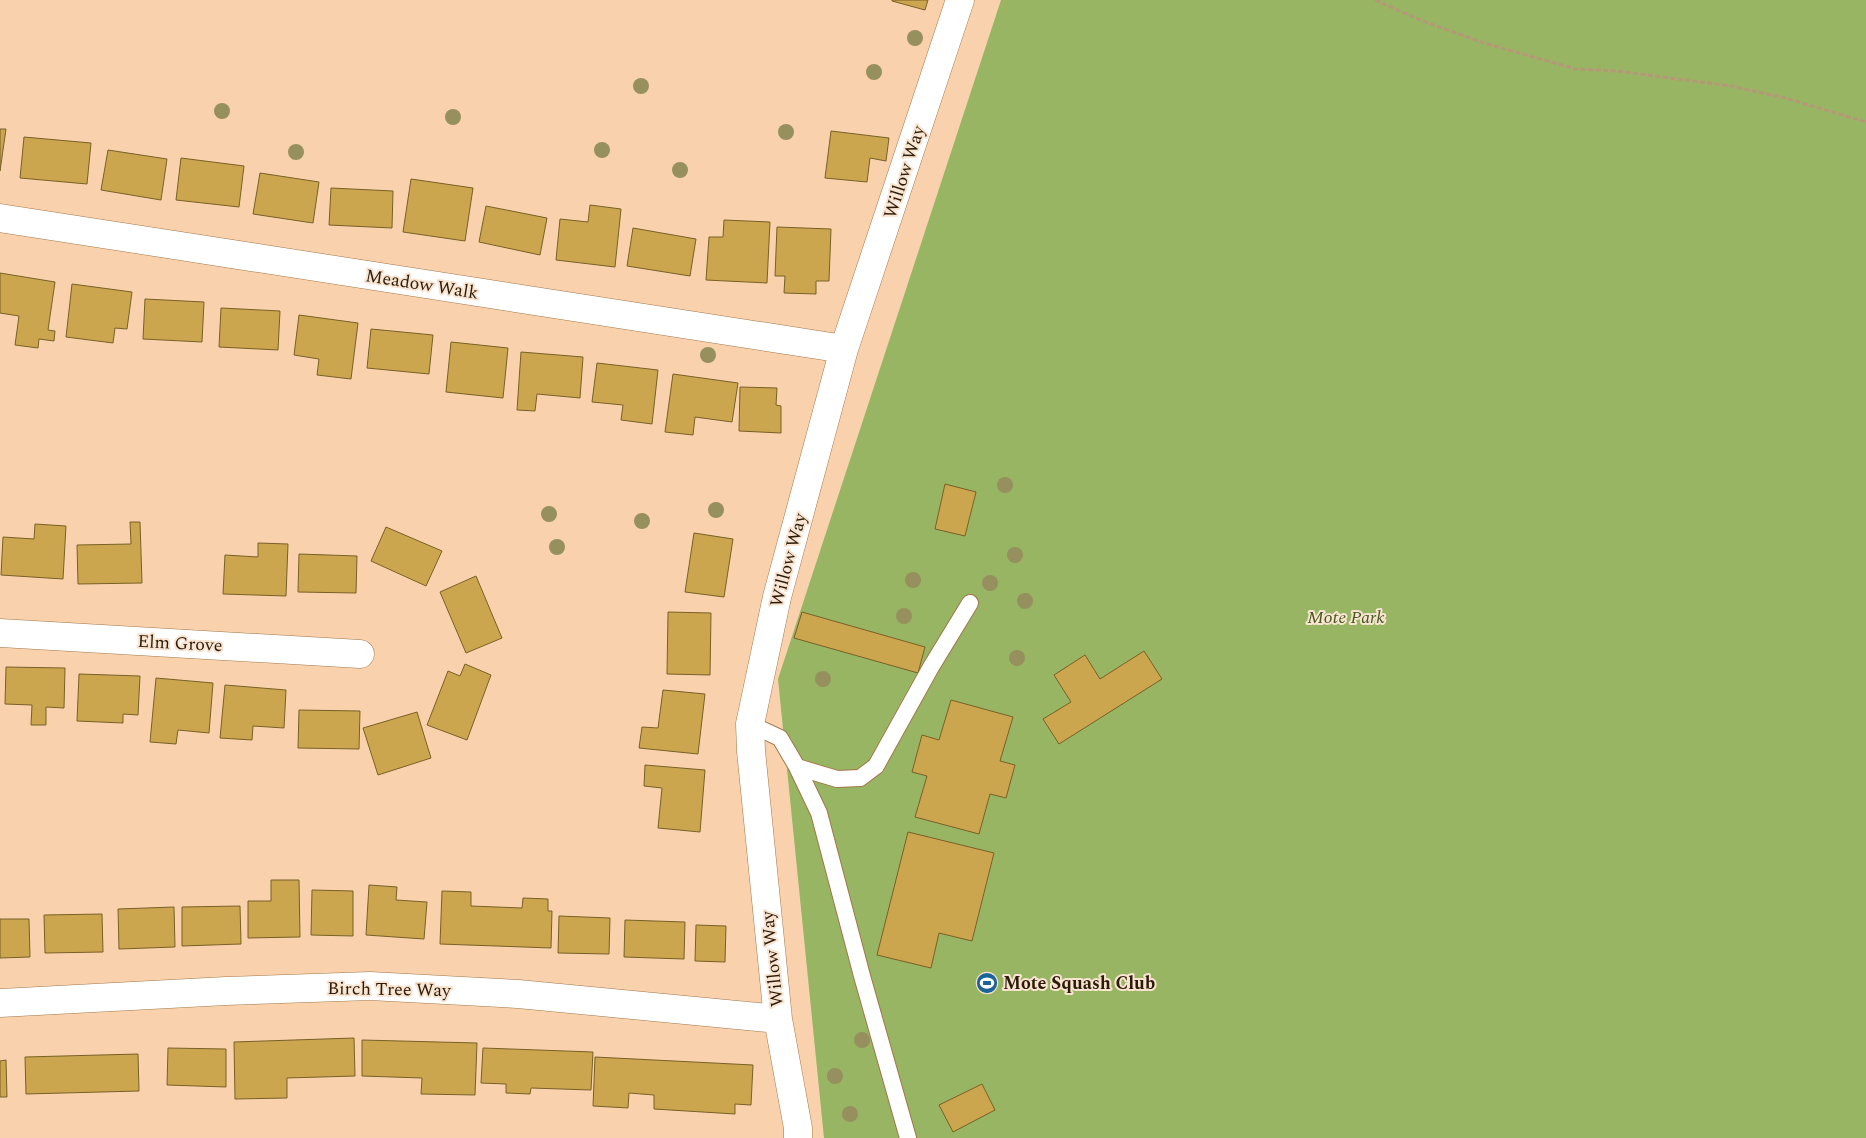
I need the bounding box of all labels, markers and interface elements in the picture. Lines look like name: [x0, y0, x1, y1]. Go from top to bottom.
street label: Willow Way: [877, 121, 933, 222]
street label: Meadow Walk: [363, 262, 480, 307]
street label: Willow Way: [763, 509, 814, 610]
park label: Mote Park: [1307, 604, 1385, 631]
street label: Elm Grove: [137, 628, 223, 659]
street label: Willow Way: [754, 908, 791, 1008]
place label: Mote Squash Club: [1003, 970, 1155, 997]
sports icon: Mote Squash Club: [975, 971, 999, 995]
street label: Birch Tree Way: [327, 975, 452, 1004]

